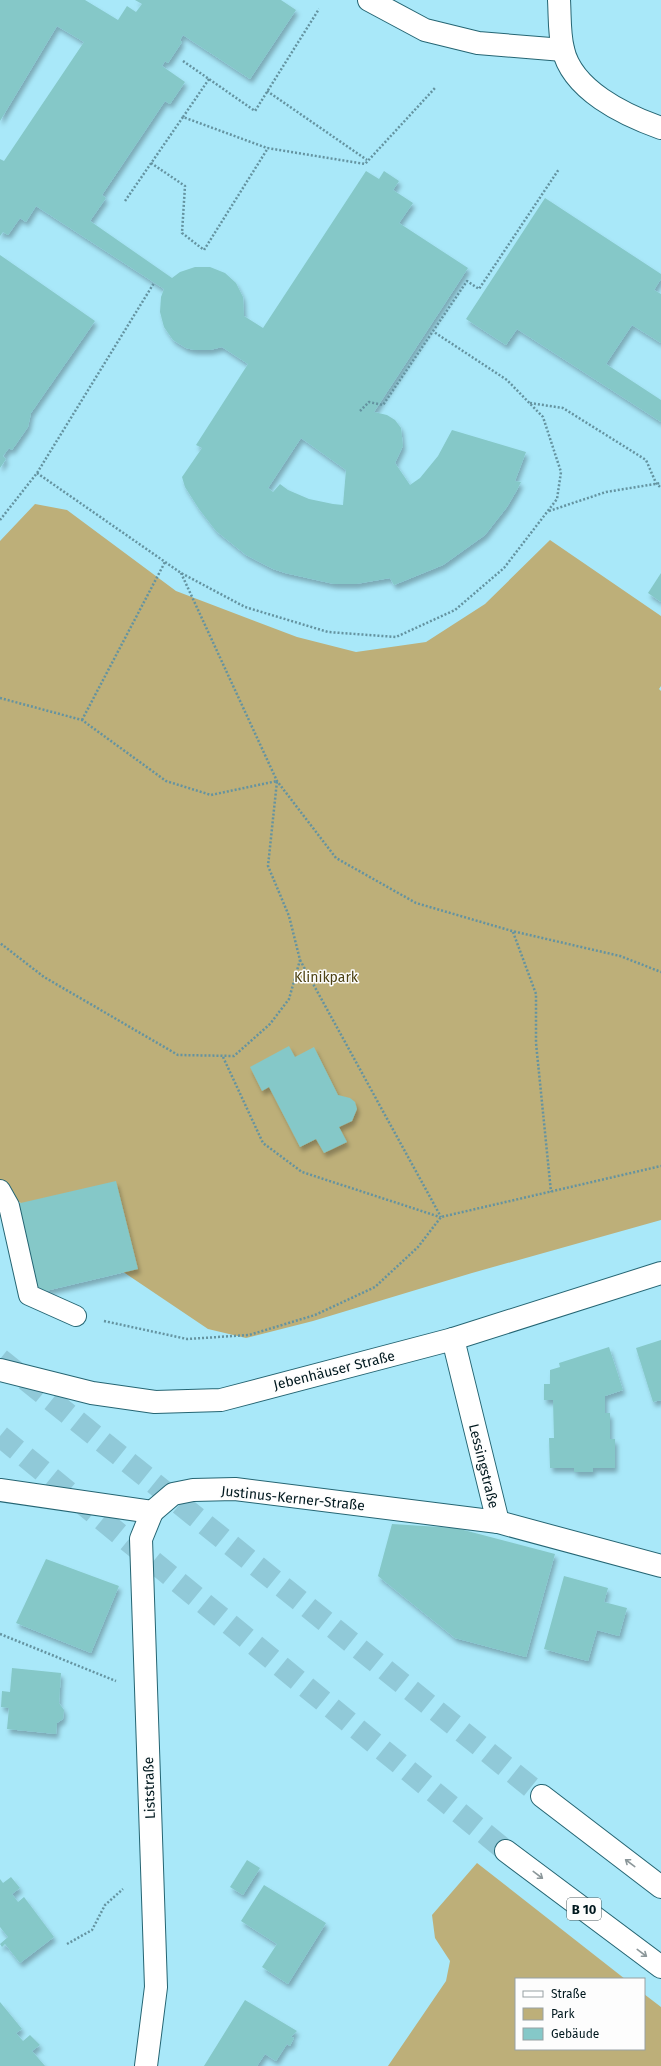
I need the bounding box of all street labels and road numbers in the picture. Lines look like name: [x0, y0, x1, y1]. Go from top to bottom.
street label: Jebenhäuser Straße: [272, 1347, 397, 1394]
street label: Lessingstraße: [465, 1422, 502, 1510]
street label: Justinus-Kerner-Straße: [220, 1482, 366, 1514]
street label: Liststraße: [140, 1756, 159, 1820]
road number: B 10: [567, 1898, 601, 1920]

